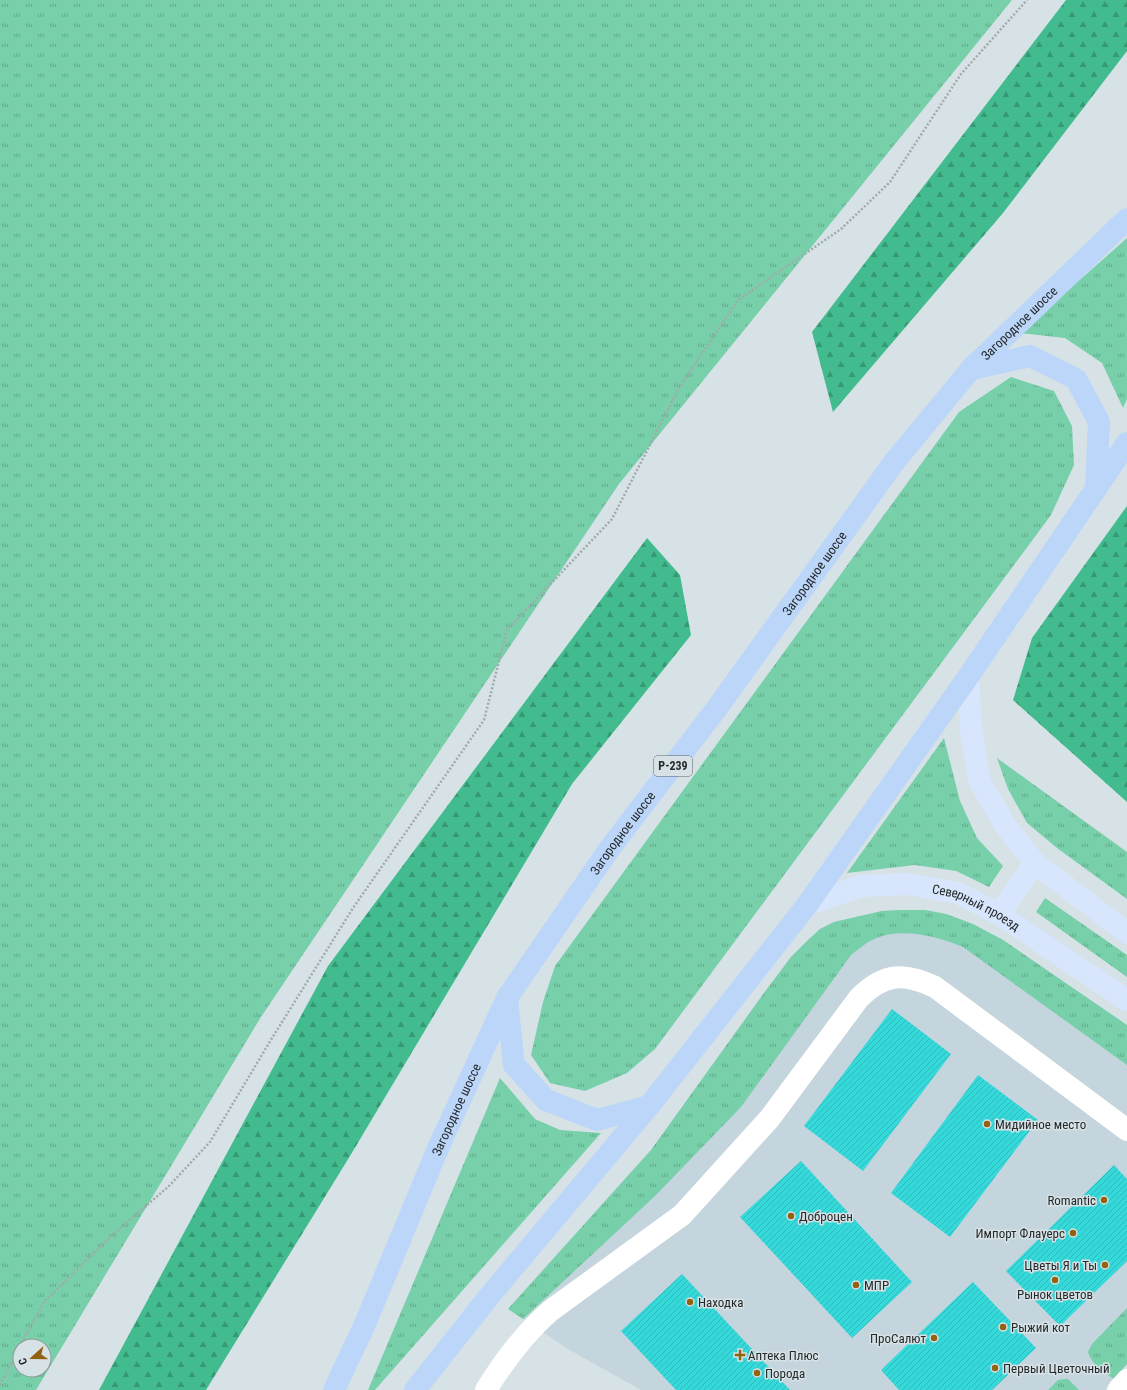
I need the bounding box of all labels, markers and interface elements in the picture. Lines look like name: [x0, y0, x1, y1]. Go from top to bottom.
street label: Загородное шоссе: [978, 283, 1060, 363]
street label: Загородное шоссе: [779, 528, 849, 618]
road number: Р-239: [654, 756, 692, 776]
street label: Загородное шоссе: [587, 788, 658, 877]
street label: Северный проезд: [931, 881, 1023, 934]
street label: Загородное шоссе: [428, 1061, 483, 1158]
place label: Мидийное место: [995, 1117, 1086, 1132]
marker: Мидийное место: [982, 1119, 992, 1129]
place label: Romantic: [1047, 1193, 1096, 1208]
marker: Romantic: [1099, 1195, 1109, 1205]
place label: Доброцен: [799, 1209, 853, 1224]
marker: Доброцен: [786, 1211, 796, 1221]
place label: Импорт Флауерс: [976, 1226, 1065, 1241]
marker: Импорт Флауерс: [1068, 1228, 1078, 1238]
place label: Цветы Я и Ты: [1024, 1258, 1097, 1273]
marker: Цветы Я и Ты: [1100, 1260, 1110, 1270]
marker: Рынок цветов: [1050, 1275, 1060, 1285]
place label: МПР: [864, 1278, 889, 1293]
marker: МПР: [851, 1280, 861, 1290]
place label: Рынок цветов: [1017, 1287, 1093, 1302]
place label: Находка: [698, 1295, 743, 1310]
marker: Находка: [685, 1297, 695, 1307]
place label: Рыжий кот: [1011, 1320, 1070, 1335]
marker: Рыжий кот: [998, 1322, 1008, 1332]
place label: ПроСалют: [870, 1331, 926, 1346]
marker: ПроСалют: [929, 1333, 939, 1343]
north arrow: [12, 1338, 52, 1378]
place label: Аптека Плюс: [748, 1348, 819, 1363]
marker: Аптека Плюс: [735, 1350, 745, 1360]
text: С: [16, 1356, 30, 1367]
place label: Первый Цветочный: [1003, 1361, 1110, 1376]
marker: Первый Цветочный: [990, 1363, 1000, 1373]
place label: Порода: [765, 1366, 805, 1381]
marker: Порода: [752, 1368, 762, 1378]

